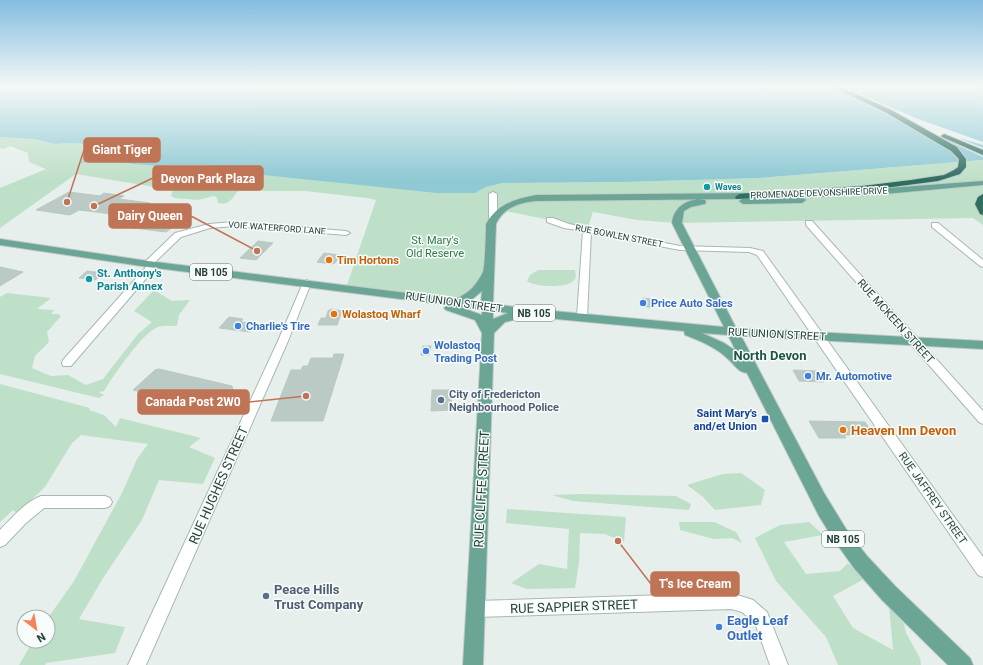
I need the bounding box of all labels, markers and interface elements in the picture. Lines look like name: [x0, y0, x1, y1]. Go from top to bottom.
callout: Giant Tiger: [84, 138, 160, 162]
text: Giant Tiger: [92, 143, 152, 157]
callout: Devon Park Plaza: [153, 166, 263, 190]
text: Devon Park Plaza: [161, 172, 256, 186]
marker: Waves: [702, 182, 712, 192]
place label: Waves: [715, 182, 742, 192]
street label: PROMENADE DEVONSHIRE DRIVE: [750, 186, 888, 200]
callout: Dairy Queen: [109, 204, 191, 228]
text: Dairy Queen: [117, 209, 183, 223]
street label: VOIE WATERFORD LANE: [228, 220, 326, 236]
street label: RUE BOWLEN STREET: [574, 223, 664, 250]
park label: St. Mary's Old Reserve: [406, 234, 464, 260]
place label: Tim Hortons: [337, 254, 399, 267]
marker: Tim Hortons: [324, 255, 334, 265]
road number: NB 105: [190, 264, 232, 280]
place label: St. Anthony's Parish Annex: [97, 267, 163, 293]
marker: St. Anthony's Parish Annex: [84, 274, 94, 284]
street label: RUE MCKEEN STREET: [854, 277, 937, 366]
street label: RUE UNION STREET: [404, 289, 504, 316]
place label: Price Auto Sales: [651, 297, 733, 310]
marker: Price Auto Sales: [638, 298, 648, 308]
road number: NB 105: [513, 305, 555, 321]
place label: Wolastoq Wharf: [342, 308, 421, 321]
marker: Wolastoq Wharf: [329, 309, 339, 319]
place label: Charlie's Tire: [246, 320, 310, 333]
marker: Charlie's Tire: [233, 321, 243, 331]
street label: RUE UNION STREET: [728, 325, 827, 344]
place label: Wolastoq Trading Post: [434, 339, 497, 365]
marker: Wolastoq Trading Post: [421, 346, 431, 356]
district label: North Devon: [734, 348, 807, 363]
place label: Mr. Automotive: [816, 370, 892, 383]
marker: Mr. Automotive: [803, 371, 813, 381]
place label: City of Fredericton Neighbourhood Police: [449, 388, 559, 414]
callout: Canada Post 2W0: [138, 390, 249, 414]
text: Canada Post 2W0: [145, 395, 241, 409]
marker: City of Fredericton Neighbourhood Police: [436, 395, 446, 405]
place label: Saint Mary's and/et Union: [694, 407, 757, 433]
marker: Saint Mary's and/et Union: [760, 414, 770, 424]
place label: Heaven Inn Devon: [851, 423, 956, 438]
street label: RUE HUGHES STREET: [186, 424, 251, 546]
marker: Heaven Inn Devon: [838, 425, 848, 435]
street label: RUE CLIFFE STREET: [471, 430, 492, 548]
street label: RUE JAFFREY STREET: [896, 450, 970, 547]
road number: NB 105: [822, 531, 864, 547]
callout: T's Ice Cream: [651, 572, 739, 596]
text: T's Ice Cream: [659, 577, 731, 591]
place label: Peace Hills Trust Company: [274, 582, 364, 612]
marker: Peace Hills Trust Company: [261, 591, 271, 601]
street label: RUE SAPPIER STREET: [510, 597, 638, 616]
north arrow: [16, 609, 56, 649]
place label: Eagle Leaf Outlet: [727, 613, 788, 643]
marker: Eagle Leaf Outlet: [714, 622, 724, 632]
text: N: [34, 630, 48, 645]

